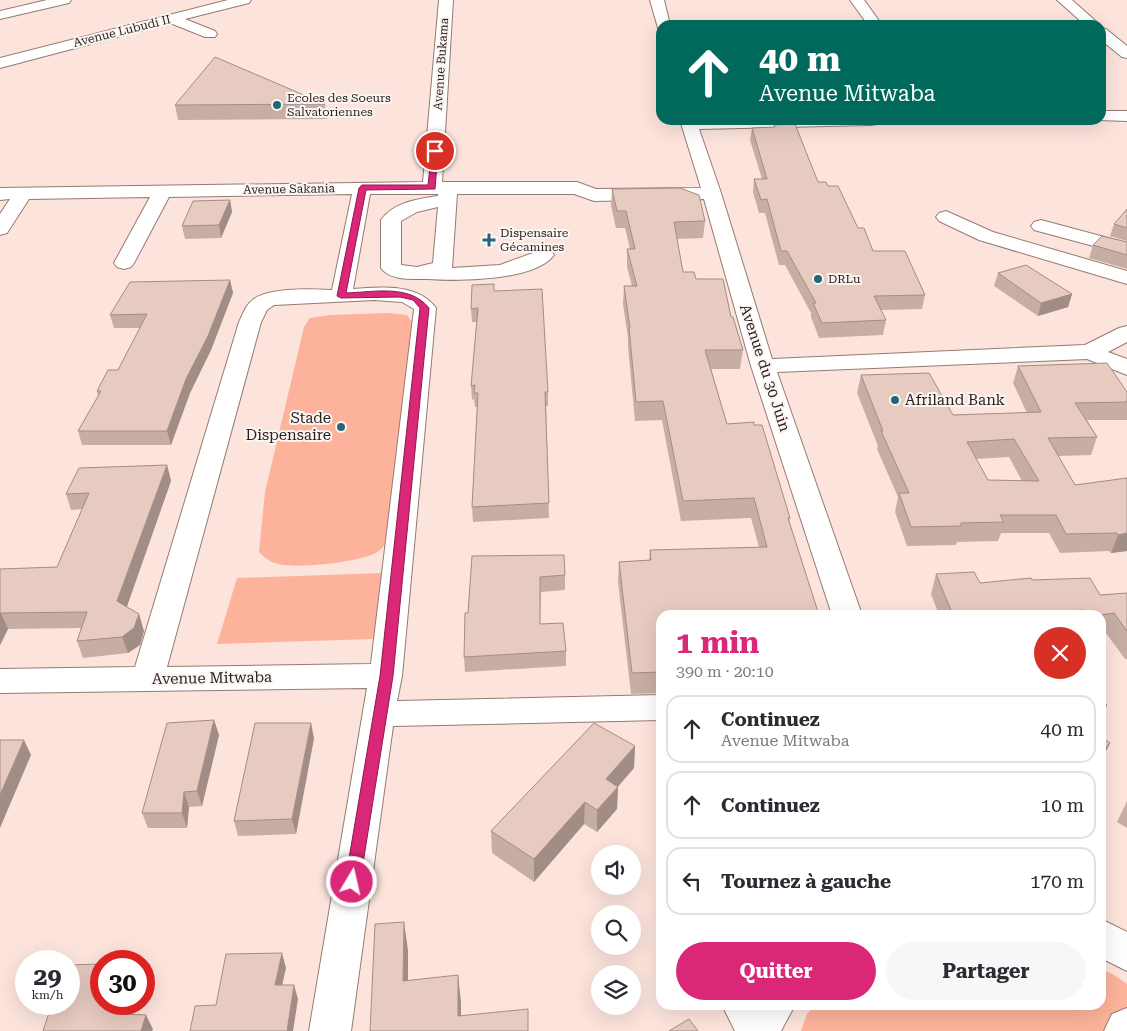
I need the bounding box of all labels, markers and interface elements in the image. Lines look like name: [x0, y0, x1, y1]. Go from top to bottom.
street label: Avenue Lubudi II: [72, 12, 172, 50]
street label: Avenue Bukama: [431, 17, 451, 111]
text: 40 m: [759, 39, 841, 80]
icon: ahead: [676, 40, 741, 105]
text: Avenue Mitwaba: [759, 81, 936, 106]
place label: Ecoles des Soeurs Salvatoriennes: [287, 91, 391, 119]
marker: Ecoles des Soeurs Salvatoriennes: [271, 99, 283, 111]
pin: [414, 130, 456, 172]
icon: arrive: [421, 137, 449, 165]
street label: Avenue Sakania: [243, 181, 336, 197]
place label: Dispensaire Gécamines: [500, 226, 569, 254]
marker: Dispensaire Gécamines: [482, 233, 496, 247]
place label: DRLu: [828, 272, 861, 286]
marker: DRLu: [812, 273, 824, 285]
street label: Avenue du 30 Juin: [736, 302, 794, 434]
place label: Afriland Bank: [905, 391, 1006, 409]
marker: Afriland Bank: [889, 394, 901, 406]
place label: Stade Dispensaire: [246, 409, 331, 444]
marker: Stade Dispensaire: [335, 421, 347, 433]
text: 1 min: [676, 625, 759, 660]
button: close: [1034, 627, 1086, 679]
text: 390 m · 20:10: [676, 662, 774, 681]
street label: Avenue Mitwaba: [152, 668, 272, 688]
text: Continuez: [721, 708, 820, 731]
icon: ahead: [678, 715, 706, 743]
text: 40 m: [1041, 718, 1084, 741]
text: Avenue Mitwaba: [721, 731, 849, 750]
icon: ahead: [678, 791, 706, 819]
text: Continuez: [721, 794, 820, 817]
text: 10 m: [1041, 794, 1084, 817]
map controls: [591, 845, 641, 1015]
button: sound: [591, 845, 641, 895]
position arrow: [325, 855, 377, 907]
icon: left: [678, 867, 706, 895]
text: Tournez à gauche: [721, 870, 891, 893]
text: 170 m: [1030, 870, 1084, 893]
button: search: [591, 905, 641, 955]
button: Quitter: [676, 942, 876, 1000]
button: Partager: [886, 942, 1086, 1000]
speed limit sign: 30: [90, 950, 155, 1015]
text: 29: [33, 962, 62, 991]
button: layers: [591, 965, 641, 1015]
text: km/h: [31, 988, 64, 1002]

